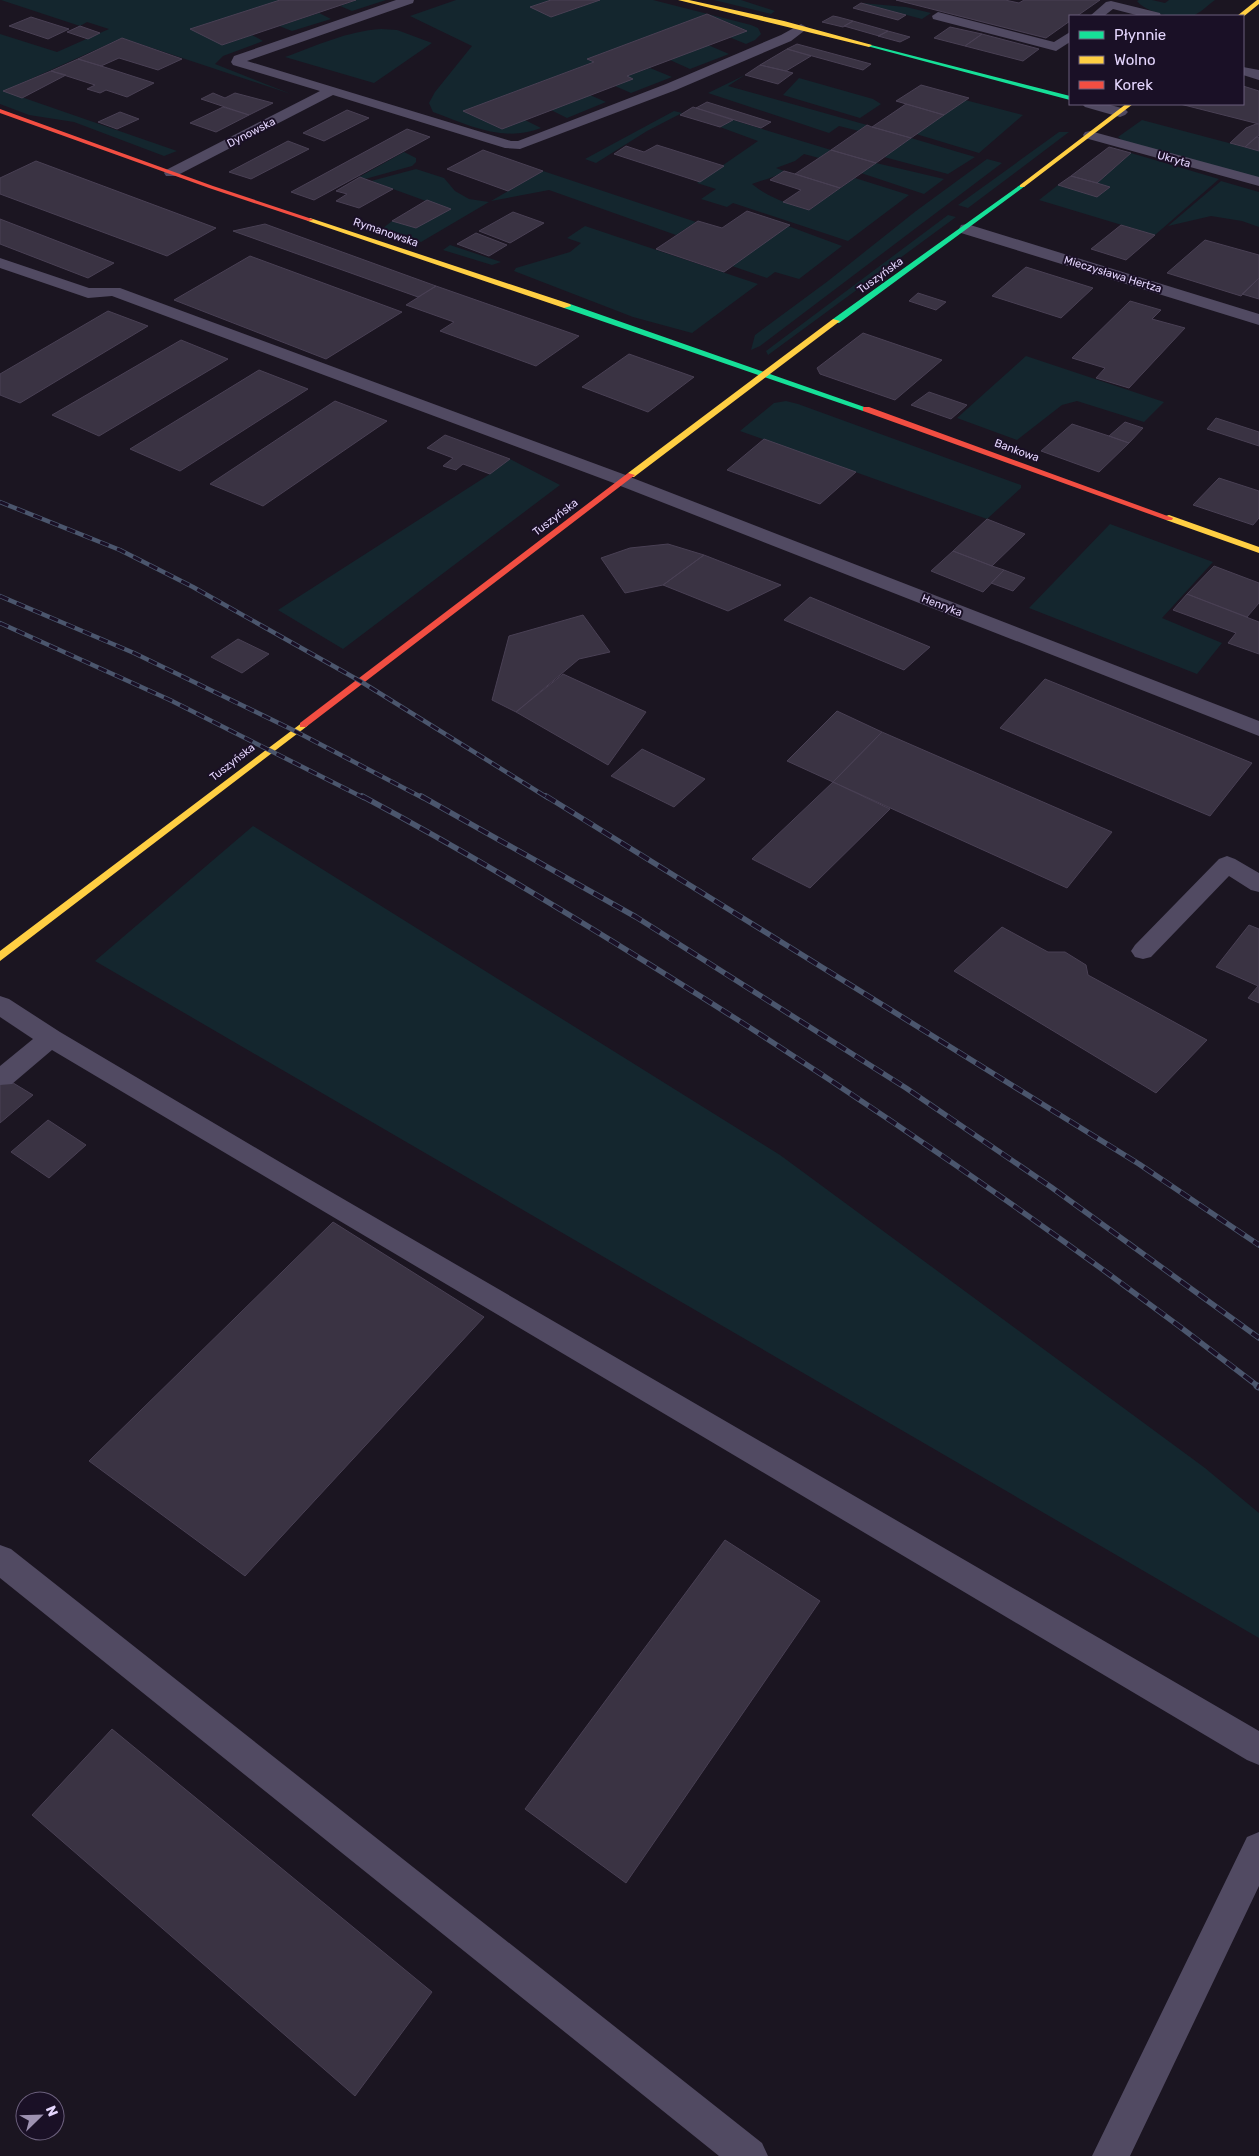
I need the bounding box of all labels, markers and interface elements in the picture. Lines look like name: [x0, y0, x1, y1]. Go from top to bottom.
legend: [1069, 15, 1244, 105]
text: Płynnie: [1114, 26, 1166, 44]
text: Wolno: [1114, 51, 1156, 69]
text: Korek: [1114, 76, 1153, 94]
street label: Dynowska: [225, 115, 278, 150]
street label: Ukryta: [1156, 149, 1192, 170]
street label: Rymanowska: [352, 215, 420, 250]
street label: Mieczysława Hertza: [1062, 253, 1163, 296]
street label: Tuszyńska: [855, 254, 906, 296]
street label: Bankowa: [993, 436, 1041, 465]
street label: Tuszyńska: [530, 496, 580, 539]
street label: Henryka: [920, 592, 964, 619]
street label: Tuszyńska: [207, 741, 257, 784]
north arrow: [15, 2091, 65, 2141]
text: N: [42, 2103, 61, 2119]

